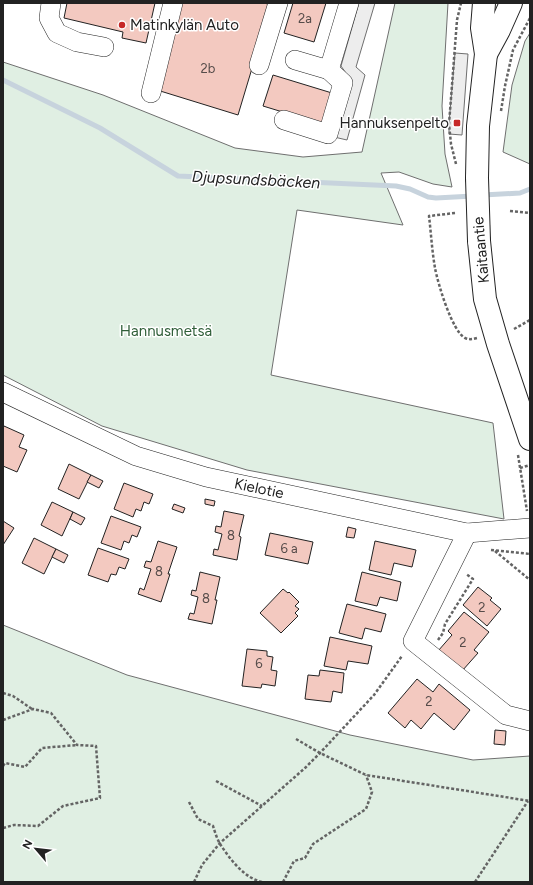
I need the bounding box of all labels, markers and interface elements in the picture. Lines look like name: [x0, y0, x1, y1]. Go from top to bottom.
house number: 2a: [298, 11, 312, 26]
place label: Matinkylän Auto: [130, 16, 239, 34]
marker: Matinkylän Auto: [117, 20, 127, 30]
house number: 2b: [201, 61, 216, 76]
place label: Hannuksenpelto: [339, 114, 449, 132]
marker: Hannuksenpelto: [452, 118, 462, 128]
water label: Djupsundsbäcken: [191, 167, 321, 192]
street label: Kaitaantie: [469, 216, 493, 284]
park label: Hannusmetsä: [120, 322, 212, 340]
street label: Kielotie: [233, 474, 286, 502]
house number: 8: [227, 528, 235, 543]
house number: 6 a: [280, 541, 298, 556]
house number: 8: [155, 564, 163, 579]
house number: 8: [202, 591, 210, 606]
house number: 2: [478, 600, 486, 615]
house number: 2: [459, 635, 467, 650]
house number: 6: [255, 656, 263, 671]
house number: 2: [425, 694, 433, 709]
north arrow: [16, 829, 56, 869]
text: N: [20, 838, 35, 851]

